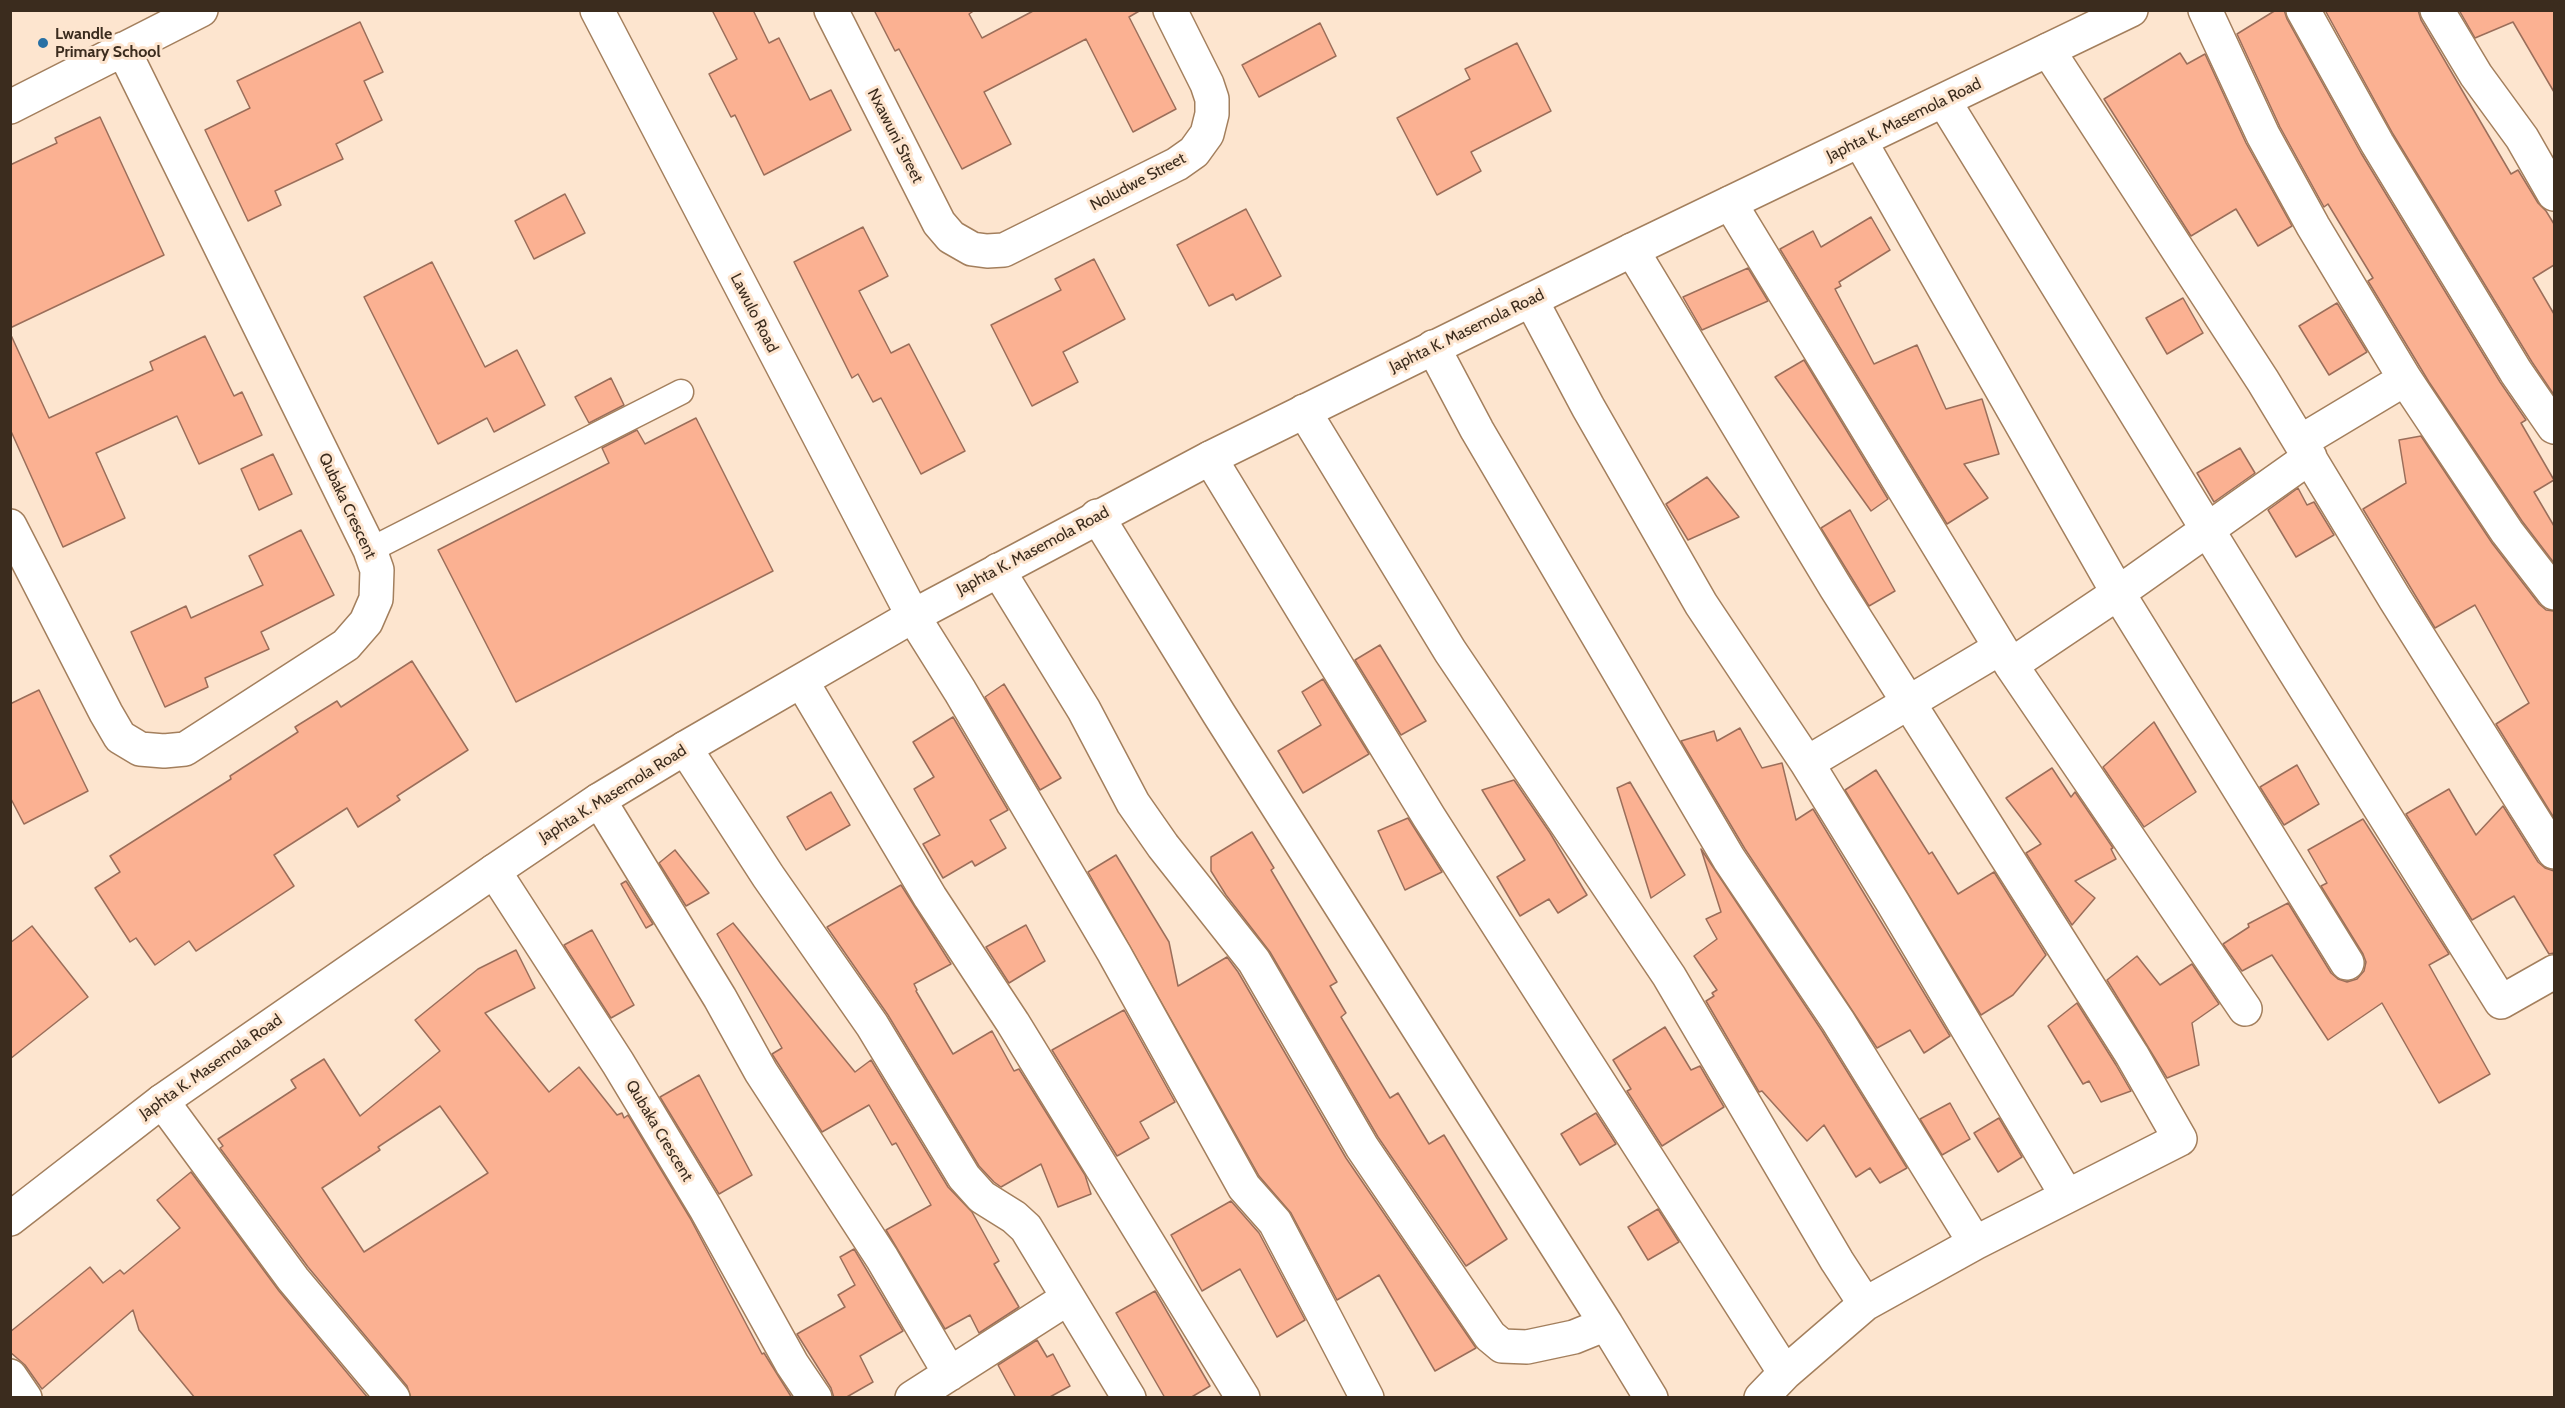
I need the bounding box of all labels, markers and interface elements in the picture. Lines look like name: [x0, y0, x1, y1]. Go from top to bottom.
place label: Lwandle Primary School: [55, 24, 161, 62]
marker: Lwandle Primary School: [36, 36, 50, 50]
street label: Japhta K. Masemola Road: [1824, 74, 1984, 166]
street label: Nxawuni Street: [863, 86, 927, 186]
street label: Noludwe Street: [1087, 149, 1189, 215]
street label: Lawulo Road: [726, 270, 782, 356]
street label: Japhta K. Masemola Road: [1387, 285, 1547, 377]
street label: Qubaka Crescent: [314, 450, 380, 562]
street label: Japhta K. Masemola Road: [954, 503, 1112, 599]
street label: Japhta K. Masemola Road: [536, 741, 690, 847]
street label: Japhta K. Masemola Road: [136, 1010, 286, 1124]
street label: Qubaka Crescent: [621, 1077, 697, 1185]

